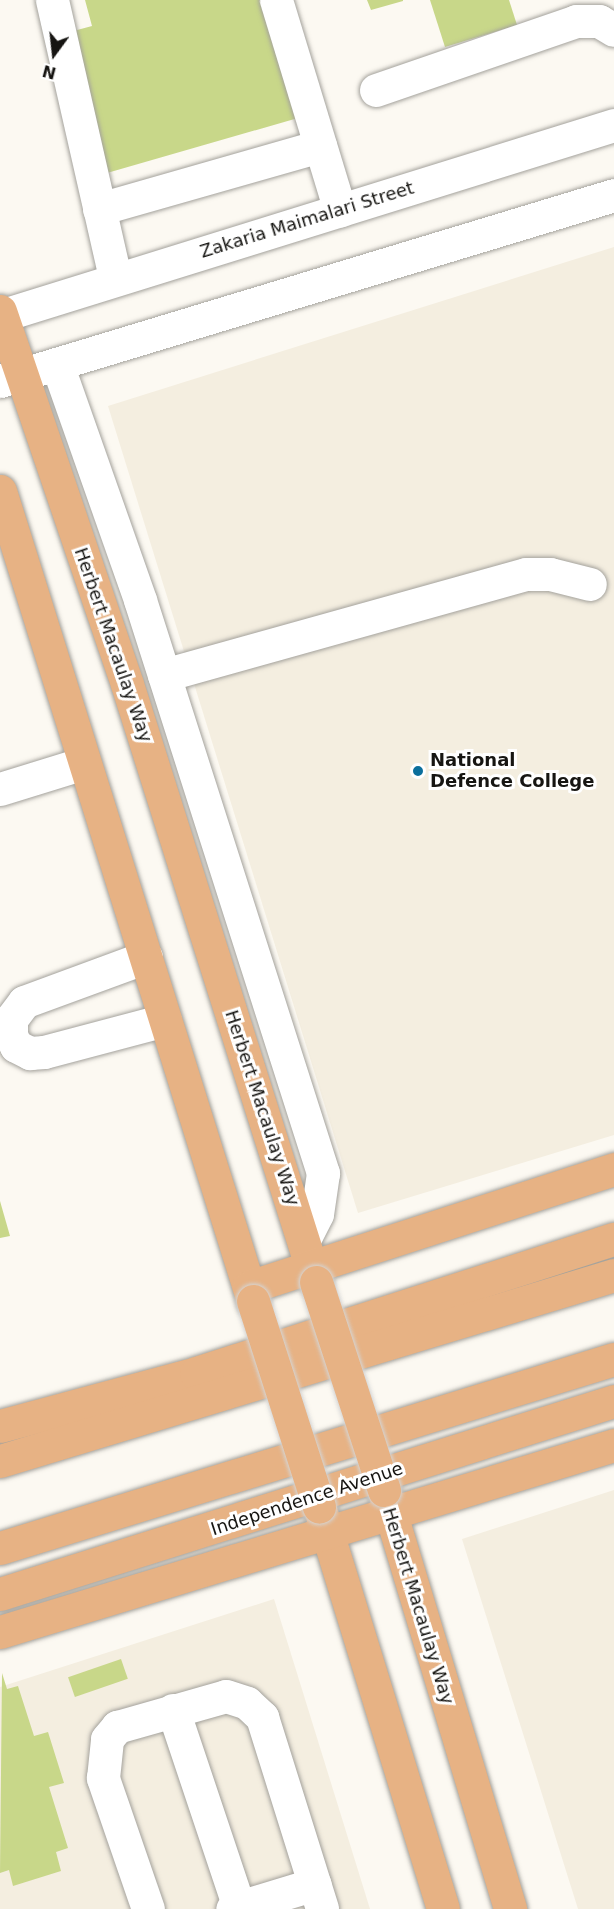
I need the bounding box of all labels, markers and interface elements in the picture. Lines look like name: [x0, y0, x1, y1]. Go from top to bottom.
north arrow: [24, 24, 84, 84]
text: N: [40, 61, 58, 83]
street label: Zakaria Maimalari Street: [197, 177, 417, 263]
street label: Herbert Macaulay Way: [70, 545, 156, 745]
place label: National Defence College: [430, 750, 594, 792]
marker: National Defence College: [411, 764, 425, 778]
street label: Herbert Macaulay Way: [220, 1008, 304, 1208]
street label: Independence Avenue: [208, 1458, 406, 1540]
street label: Herbert Macaulay Way: [378, 1505, 458, 1707]

